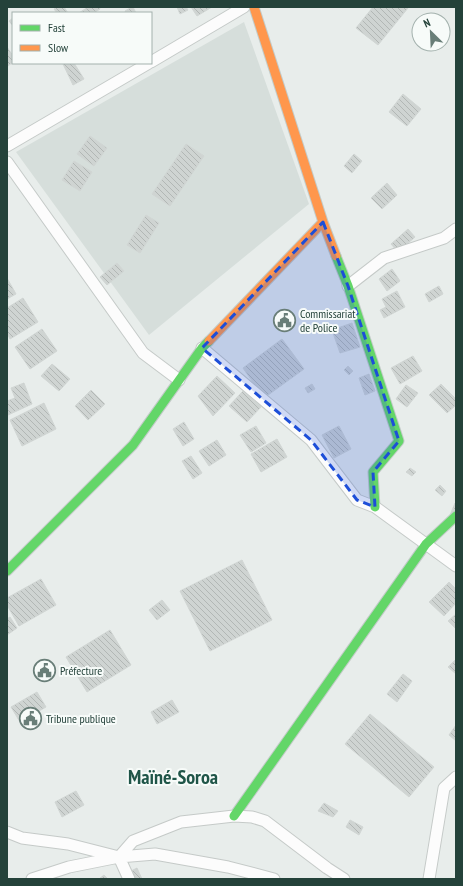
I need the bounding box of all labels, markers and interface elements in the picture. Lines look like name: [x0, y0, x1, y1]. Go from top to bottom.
legend: [12, 12, 152, 64]
north arrow: [411, 12, 451, 52]
text: N: [421, 15, 433, 30]
text: Fast: [48, 20, 66, 35]
text: Slow: [48, 40, 69, 55]
place label: Commissariat de Police: [300, 306, 356, 335]
public building icon: Commissariat de Police: [271, 308, 297, 334]
public building icon: Préfecture: [32, 658, 58, 684]
place label: Préfecture: [60, 663, 102, 678]
public building icon: Tribune publique: [18, 706, 44, 732]
place label: Tribune publique: [46, 711, 116, 726]
district label: Maïné-Soroa: [128, 764, 218, 790]

